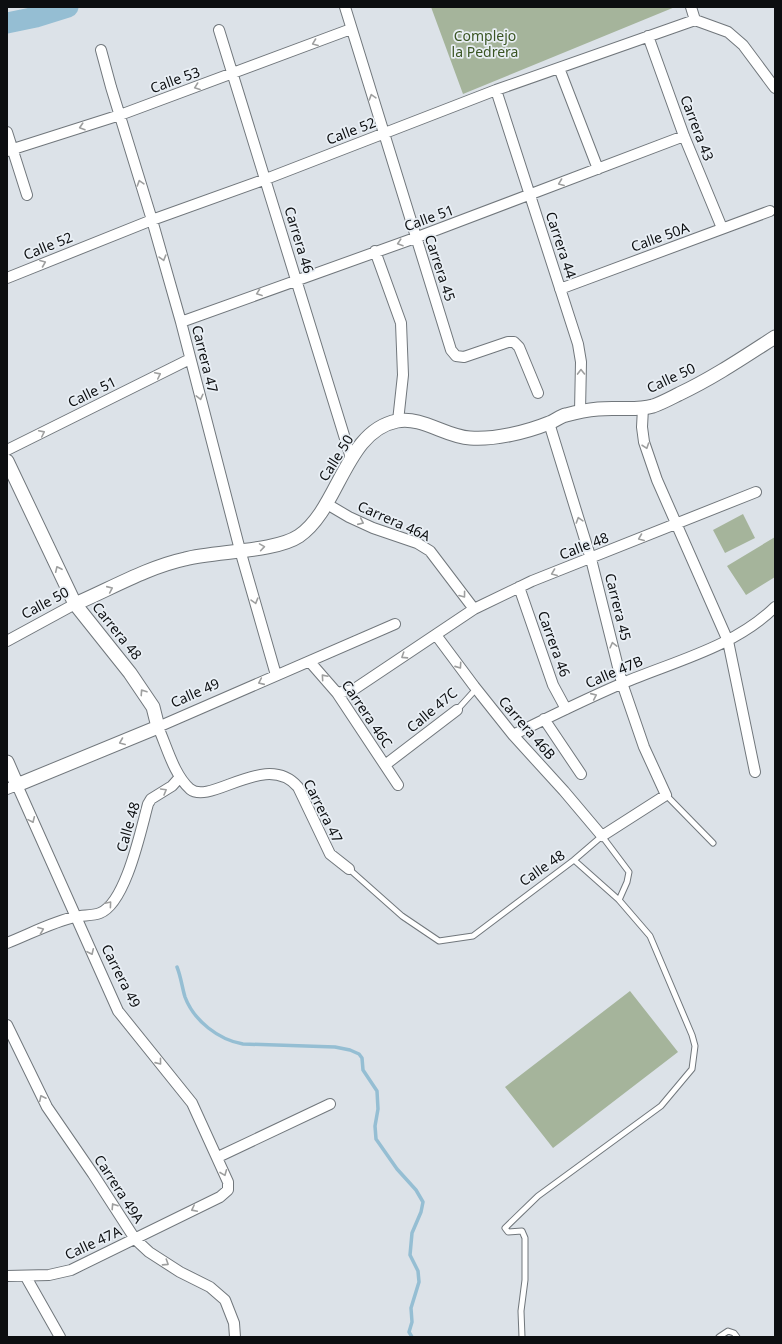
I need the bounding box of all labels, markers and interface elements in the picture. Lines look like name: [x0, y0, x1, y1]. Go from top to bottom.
park label: Complejo la Pedrera: [452, 26, 518, 61]
one-way arrow: [312, 38, 319, 46]
street label: Calle 53: [147, 62, 202, 97]
one-way arrow: [193, 82, 200, 91]
street label: Carrera 43: [676, 92, 719, 163]
one-way arrow: [368, 93, 377, 100]
street label: Calle 52: [323, 112, 378, 149]
one-way arrow: [79, 122, 86, 131]
one-way arrow: [558, 178, 565, 186]
one-way arrow: [137, 180, 145, 187]
street label: Calle 51: [401, 200, 456, 235]
street label: Carrera 46: [280, 204, 319, 276]
street label: Carrera 44: [542, 209, 581, 281]
street label: Calle 50A: [628, 217, 692, 256]
street label: Calle 52: [20, 227, 75, 264]
street label: Carrera 45: [421, 232, 460, 304]
one-way arrow: [397, 238, 404, 247]
one-way arrow: [158, 254, 167, 261]
one-way arrow: [40, 260, 47, 268]
one-way arrow: [256, 289, 263, 297]
street label: Carrera 47: [188, 323, 223, 395]
street label: Calle 50: [643, 358, 698, 397]
one-way arrow: [577, 369, 585, 375]
street label: Calle 51: [64, 372, 119, 411]
one-way arrow: [154, 372, 162, 380]
one-way arrow: [195, 393, 204, 400]
one-way arrow: [38, 430, 45, 438]
street label: Calle 50: [314, 431, 357, 485]
one-way arrow: [641, 443, 649, 450]
street label: Carrera 46A: [355, 496, 434, 545]
one-way arrow: [357, 517, 365, 525]
one-way arrow: [575, 517, 584, 524]
street label: Calle 48: [556, 527, 611, 564]
one-way arrow: [637, 534, 644, 542]
one-way arrow: [259, 543, 265, 552]
one-way arrow: [55, 566, 63, 573]
one-way arrow: [551, 568, 558, 576]
street label: Carrera 45: [601, 571, 636, 643]
street label: Calle 50: [18, 582, 72, 623]
one-way arrow: [106, 586, 114, 594]
one-way arrow: [459, 591, 466, 598]
street label: Carrera 48: [88, 598, 146, 663]
one-way arrow: [250, 598, 258, 604]
street label: Carrera 46: [534, 608, 575, 679]
one-way arrow: [609, 642, 618, 649]
one-way arrow: [401, 651, 408, 658]
street label: Calle 47B: [582, 651, 645, 692]
one-way arrow: [454, 662, 462, 669]
street label: Calle 49: [167, 673, 222, 712]
one-way arrow: [321, 674, 328, 682]
street label: Carrera 46C: [338, 676, 397, 751]
one-way arrow: [258, 677, 266, 685]
street label: Calle 47C: [402, 683, 461, 736]
one-way arrow: [140, 689, 148, 696]
street label: Carrera 46B: [495, 692, 560, 763]
one-way arrow: [590, 693, 597, 701]
one-way arrow: [118, 737, 126, 745]
street label: Carrera 47: [299, 776, 348, 846]
one-way arrow: [160, 788, 167, 796]
street label: Calle 48: [111, 799, 144, 854]
one-way arrow: [27, 816, 35, 824]
street label: Calle 48: [515, 845, 568, 890]
one-way arrow: [105, 901, 112, 909]
one-way arrow: [37, 926, 44, 934]
street label: Carrera 49: [97, 941, 146, 1011]
one-way arrow: [86, 948, 94, 955]
one-way arrow: [154, 1057, 161, 1064]
one-way arrow: [39, 1095, 47, 1102]
street label: Carrera 49A: [90, 1151, 149, 1227]
one-way arrow: [219, 1168, 227, 1176]
one-way arrow: [111, 1203, 118, 1210]
one-way arrow: [191, 1205, 198, 1212]
street label: Calle 47A: [61, 1221, 124, 1264]
one-way arrow: [161, 1258, 168, 1265]

